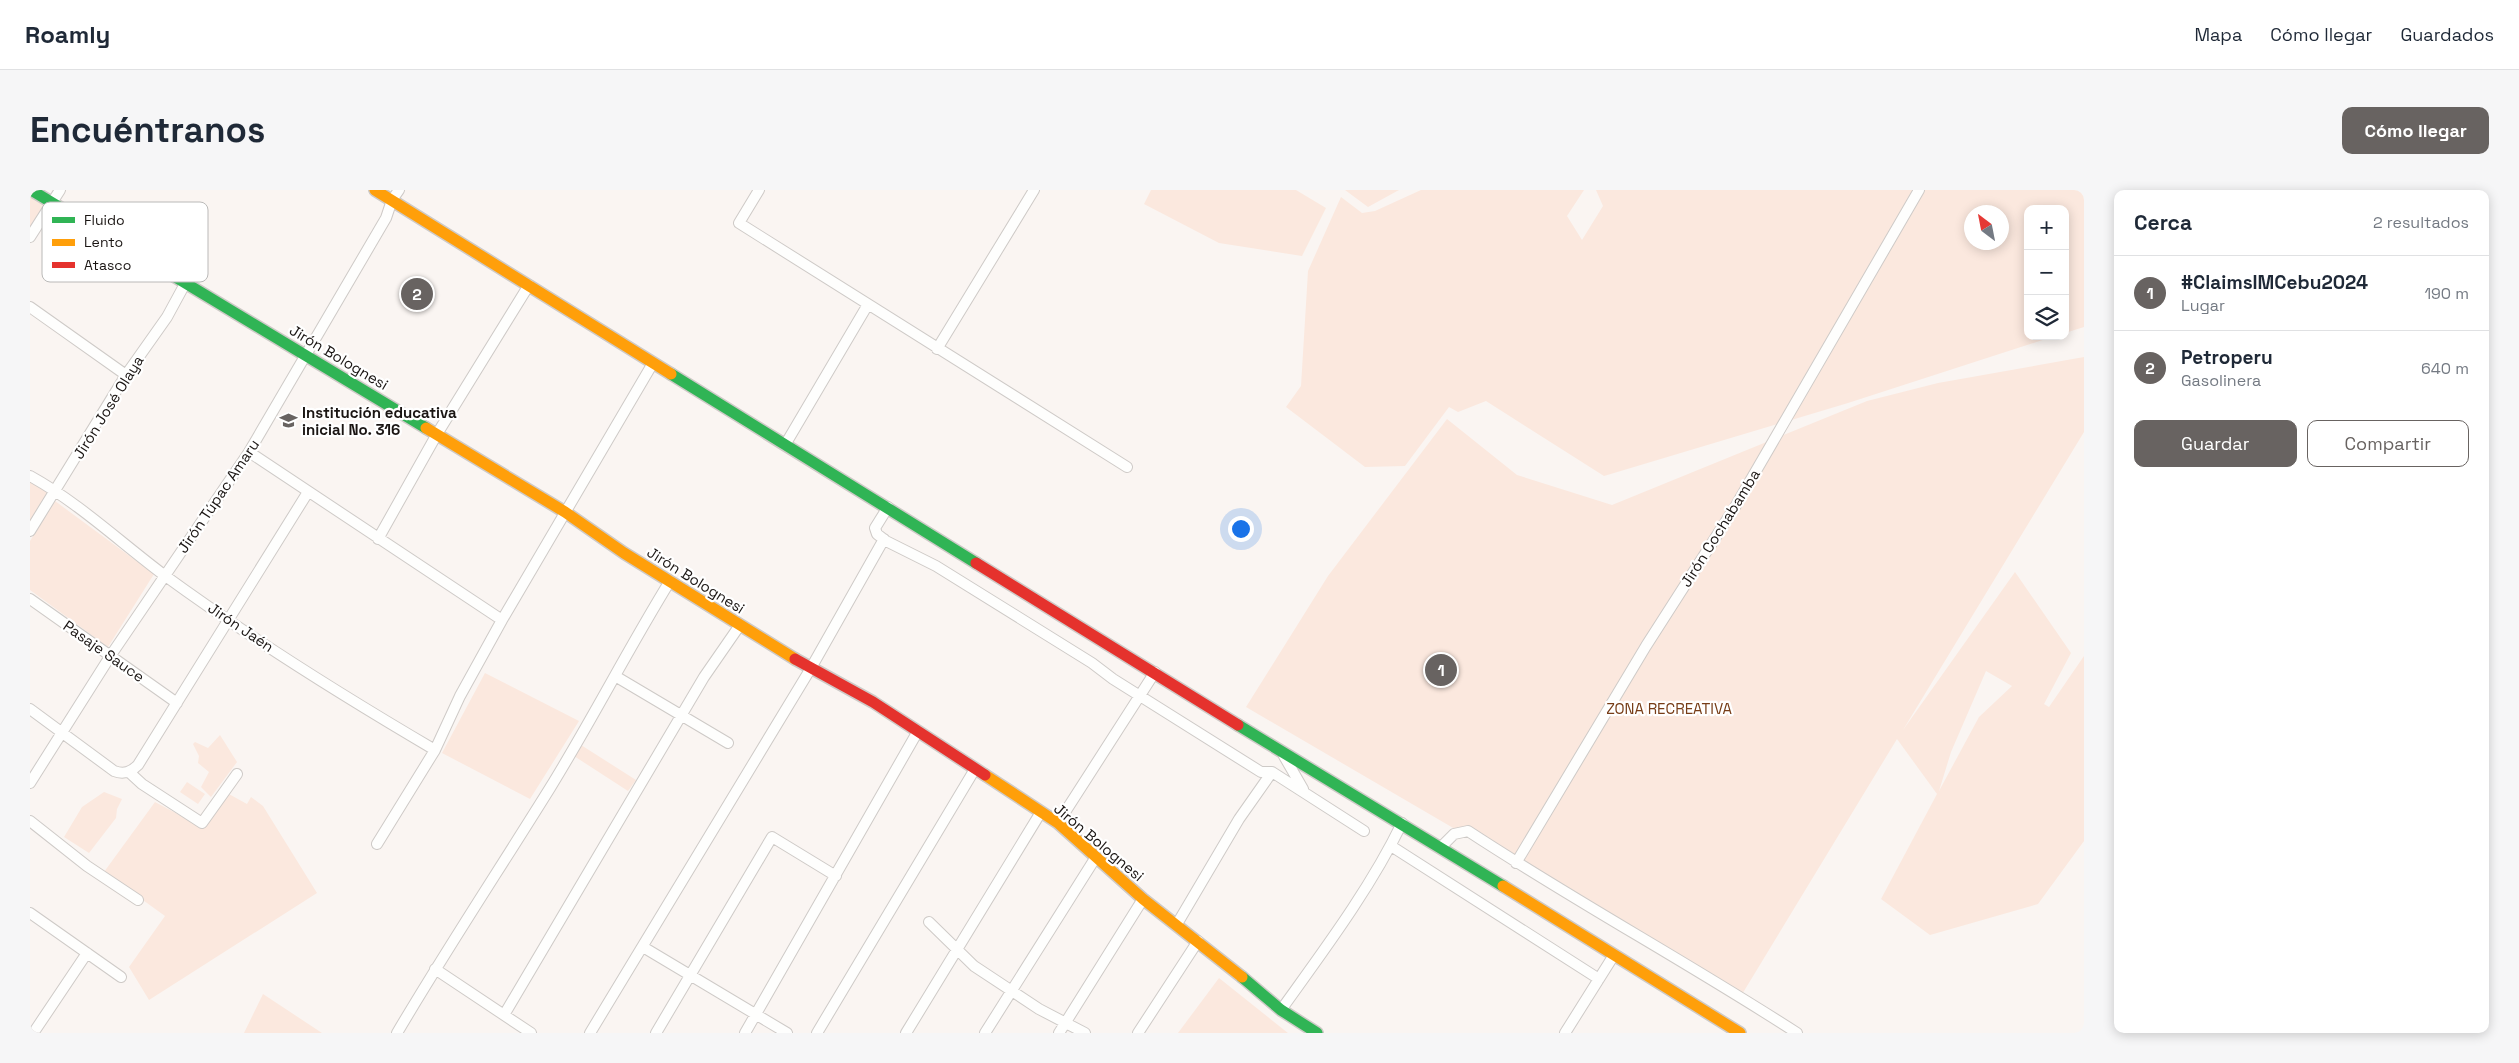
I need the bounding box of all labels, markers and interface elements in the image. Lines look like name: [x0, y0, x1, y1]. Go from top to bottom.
text: Roamly: [25, 19, 110, 50]
text: Mapa: [2194, 23, 2242, 46]
text: Cómo llegar: [2270, 23, 2372, 46]
text: Guardados: [2400, 23, 2494, 46]
button: Cómo llegar: [2342, 107, 2489, 154]
text: Encuéntranos: [30, 108, 265, 152]
legend: [42, 202, 208, 282]
north arrow: [1964, 205, 2009, 250]
map controls: [2024, 205, 2069, 340]
button: +: [2024, 205, 2069, 250]
text: Cerca: [2134, 209, 2192, 236]
text: Fluido: [84, 211, 125, 229]
text: 2 resultados: [2373, 212, 2469, 233]
text: Lento: [84, 233, 123, 251]
button: −: [2024, 250, 2069, 295]
text: Atasco: [84, 256, 131, 274]
text: #ClaimsIMCebu2024: [2181, 270, 2368, 295]
pin: 2: [401, 275, 433, 313]
text: 1: [2146, 283, 2154, 304]
text: 190 m: [2424, 283, 2469, 304]
button: layers: [2024, 295, 2069, 340]
text: Lugar: [2181, 295, 2225, 316]
street label: Jirón Bolognesi: [286, 320, 392, 394]
text: Petroperu: [2181, 345, 2273, 370]
street label: Jirón José Olaya: [69, 351, 148, 462]
text: 2: [2145, 358, 2155, 379]
text: 640 m: [2421, 358, 2469, 379]
text: Gasolinera: [2181, 370, 2261, 391]
place label: Institución educativa inicial No. 316: [302, 403, 457, 439]
school or university icon: Institución educativa inicial No. 316: [278, 411, 298, 431]
button: Guardar: [2134, 420, 2297, 467]
button: Compartir: [2307, 420, 2469, 467]
street label: Jirón Túpac Amaru: [173, 435, 263, 557]
street label: Jirón Cochabamba: [1676, 465, 1764, 590]
your location: [1228, 516, 1254, 542]
street label: Jirón Bolognesi: [644, 542, 748, 618]
street label: Jirón Jaén: [204, 598, 278, 656]
street label: Pasaje Sauce: [60, 616, 148, 686]
pin: 1: [1425, 651, 1457, 689]
park label: ZONA RECREATIVA: [1606, 699, 1732, 718]
street label: Jirón Bolognesi: [1050, 799, 1148, 885]

